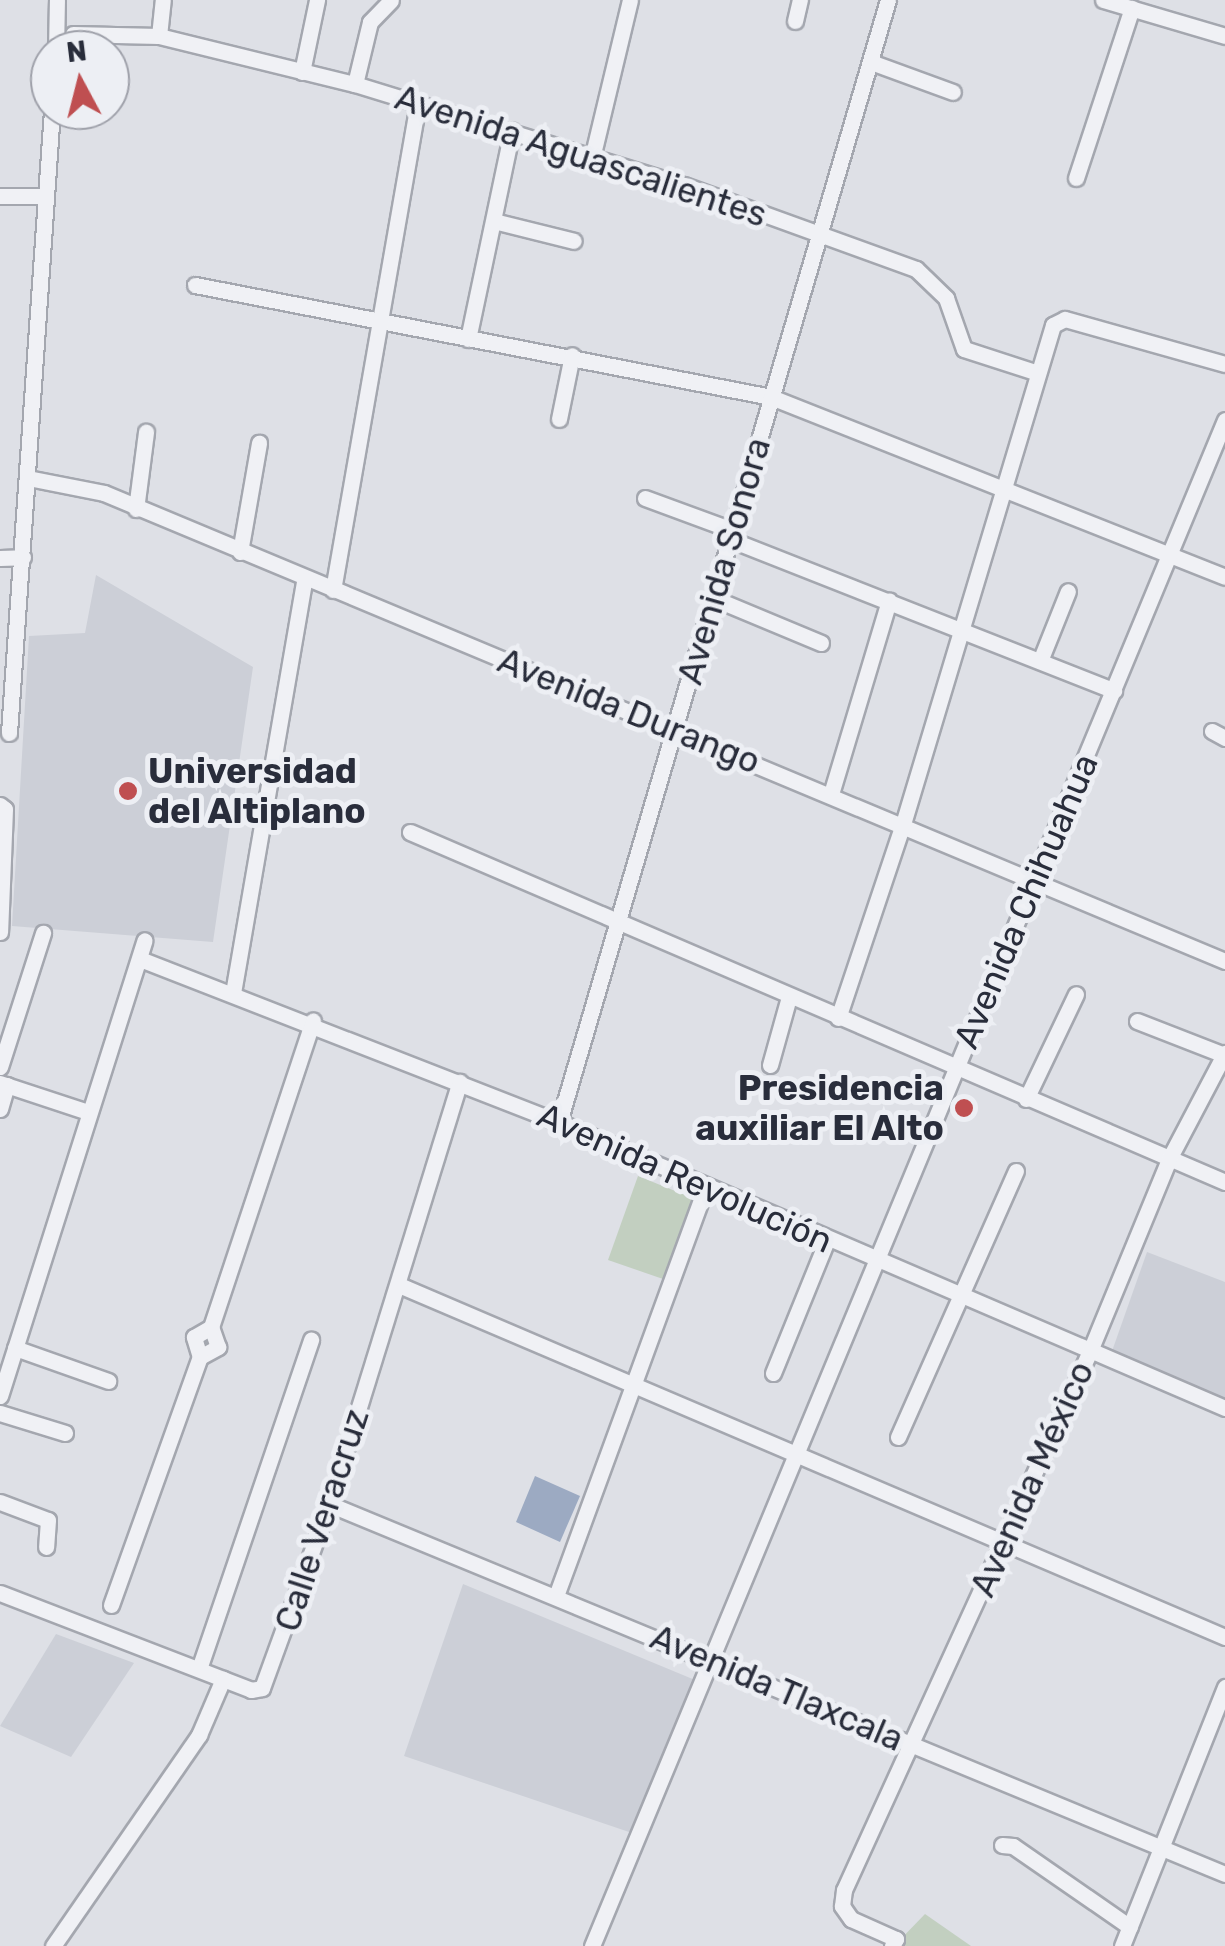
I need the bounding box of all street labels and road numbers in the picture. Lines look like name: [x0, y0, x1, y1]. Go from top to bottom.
street label: Avenida Aguascalientes: [390, 76, 772, 236]
street label: Avenida Sonora: [669, 433, 779, 689]
street label: Avenida Durango: [492, 639, 766, 783]
street label: Avenida Chihuahua: [945, 748, 1107, 1054]
street label: Avenida Revolución: [531, 1094, 839, 1262]
street label: Avenida México: [961, 1355, 1103, 1603]
street label: Calle Veracruz: [266, 1403, 378, 1637]
street label: Avenida Tlaxcala: [644, 1616, 910, 1760]

